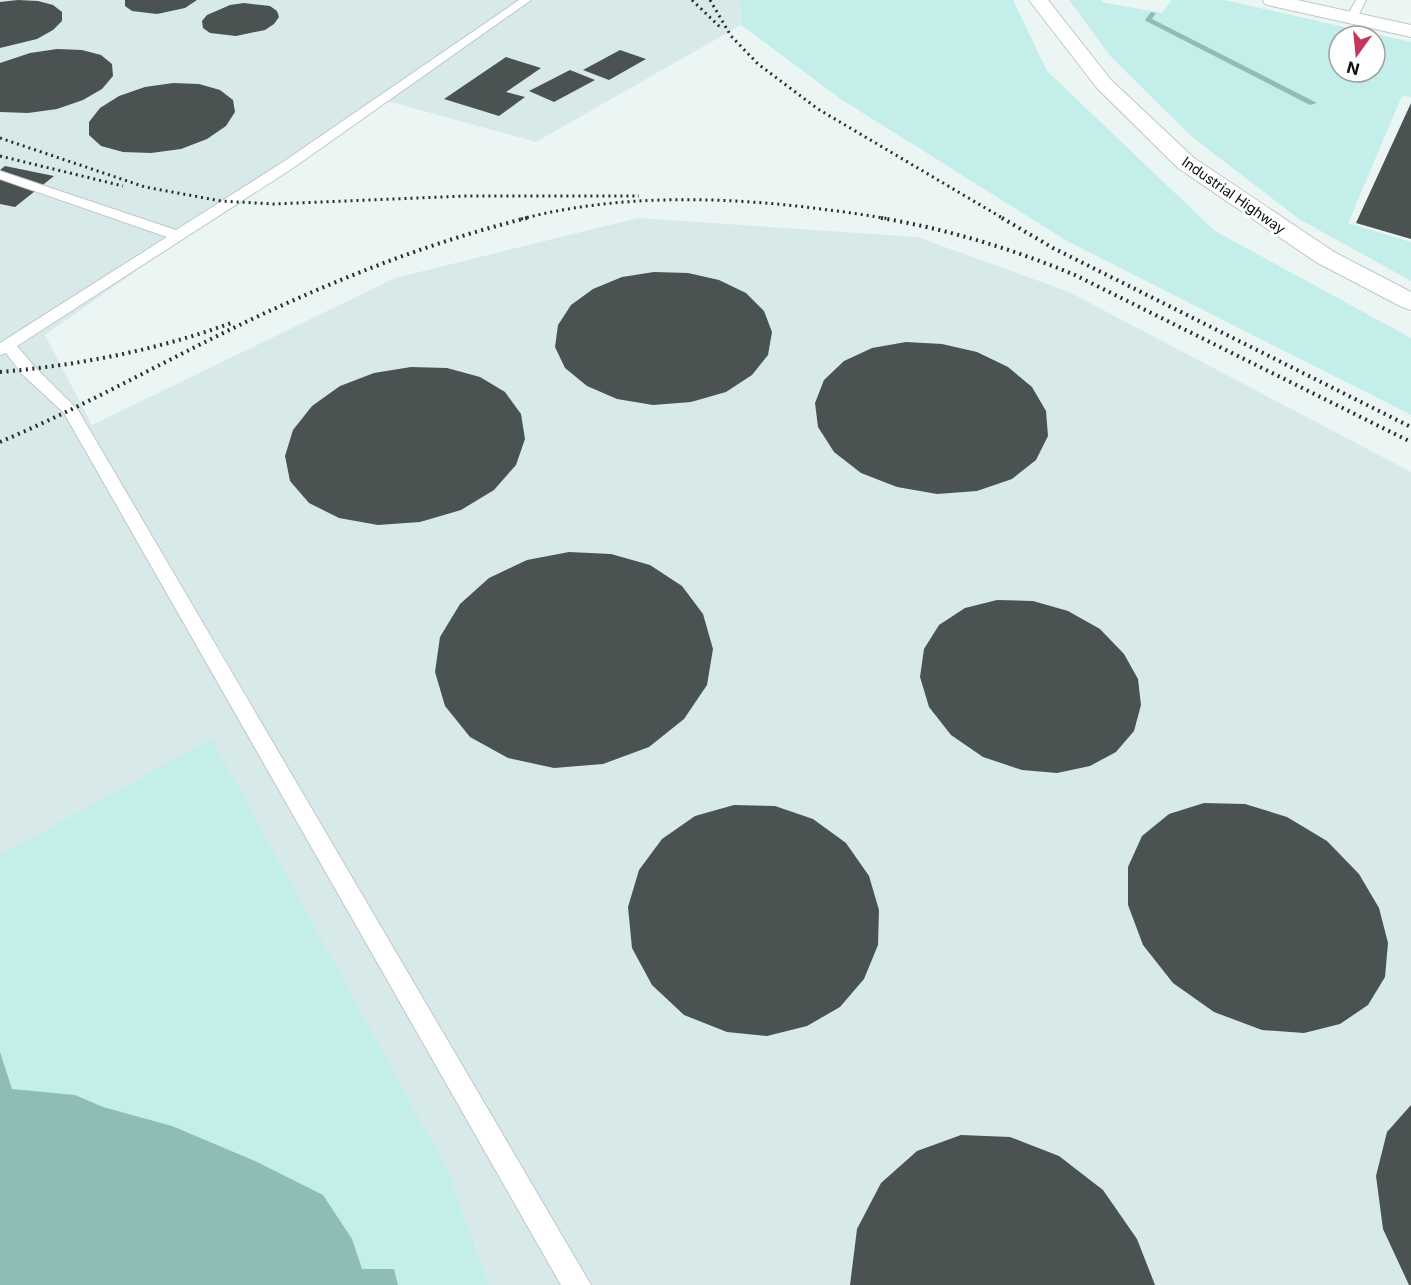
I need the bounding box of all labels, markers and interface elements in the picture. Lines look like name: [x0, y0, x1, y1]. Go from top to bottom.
north arrow: [1327, 24, 1387, 84]
text: N: [1345, 57, 1362, 80]
street label: Industrial Highway: [1179, 153, 1289, 237]

